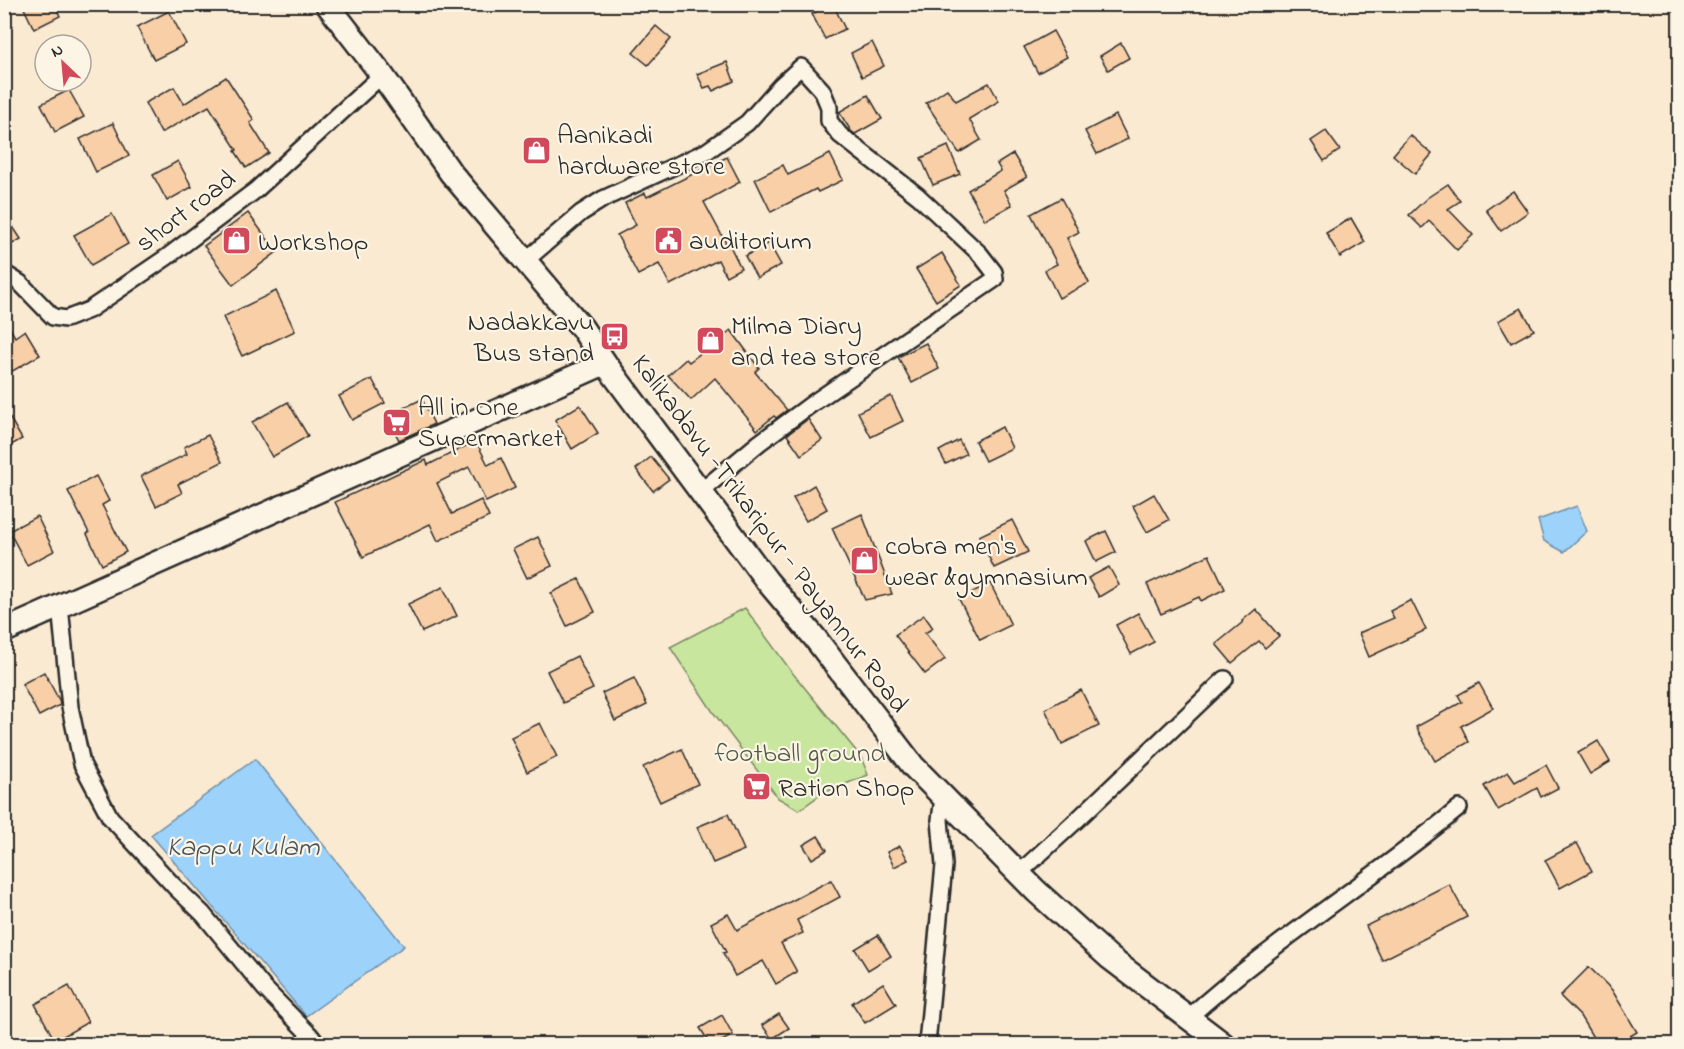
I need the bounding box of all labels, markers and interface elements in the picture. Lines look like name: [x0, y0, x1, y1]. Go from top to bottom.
north arrow: [33, 33, 93, 93]
text: N: [47, 38, 68, 64]
place label: Aanikadi hardware store: [557, 117, 726, 187]
shop icon: Aanikadi hardware store: [520, 134, 552, 166]
street label: short road: [128, 161, 245, 263]
place label: auditorium: [689, 223, 812, 262]
place label: Workshop: [258, 224, 368, 263]
public building icon: auditorium: [652, 224, 684, 256]
shop icon: Workshop: [221, 225, 253, 257]
place label: Nadakkavu Bus stand: [467, 304, 594, 374]
place label: Milma Diary and tea store: [731, 308, 882, 378]
bus stop icon: Nadakkavu Bus stand: [599, 321, 631, 353]
shop icon: Milma Diary and tea store: [694, 325, 726, 357]
street label: Kalikadavu -Trikaripur - Payannur Road: [621, 347, 917, 722]
place label: All in One Supermarket: [418, 389, 563, 459]
supermarket icon: All in One Supermarket: [381, 406, 413, 438]
place label: cobra men's wear &gymnasium: [885, 528, 1088, 598]
shop icon: cobra men's wear &gymnasium: [848, 545, 880, 577]
park label: football ground: [714, 735, 886, 774]
place label: Ration Shop: [778, 770, 914, 809]
supermarket icon: Ration Shop: [741, 771, 773, 803]
water label: Kappu Kulam: [166, 828, 320, 869]

